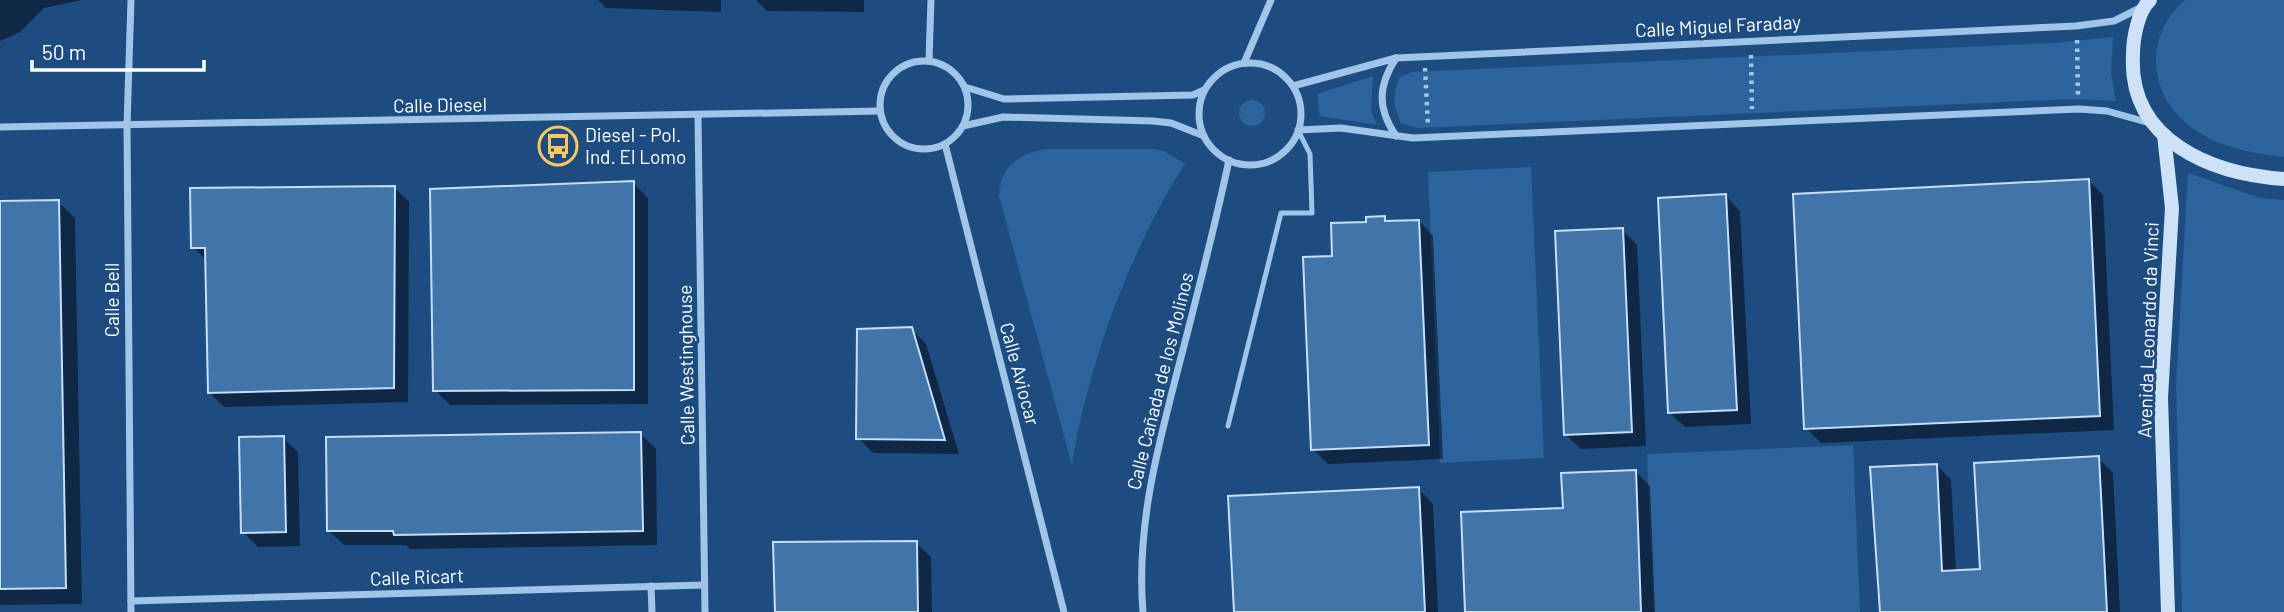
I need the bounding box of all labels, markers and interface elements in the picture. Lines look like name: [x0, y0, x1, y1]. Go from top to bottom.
street label: Calle Miguel Faraday: [1634, 10, 1802, 41]
scale bar: [32, 28, 203, 72]
text: 50 m: [42, 39, 86, 64]
street label: Calle Diesel: [393, 92, 487, 117]
place label: Diesel - Pol. Ind. El Lomo: [585, 123, 686, 168]
bus stop icon: Diesel - Pol. Ind. El Lomo: [537, 125, 579, 167]
street label: Avenida Leonardo da Vinci: [2132, 222, 2163, 438]
street label: Calle Bell: [100, 263, 123, 337]
street label: Calle Cañada de los Molinos: [1121, 270, 1198, 492]
street label: Calle Westinghouse: [673, 284, 698, 446]
street label: Calle Aviocar: [996, 320, 1045, 428]
street label: Calle Ricart: [370, 563, 464, 590]

